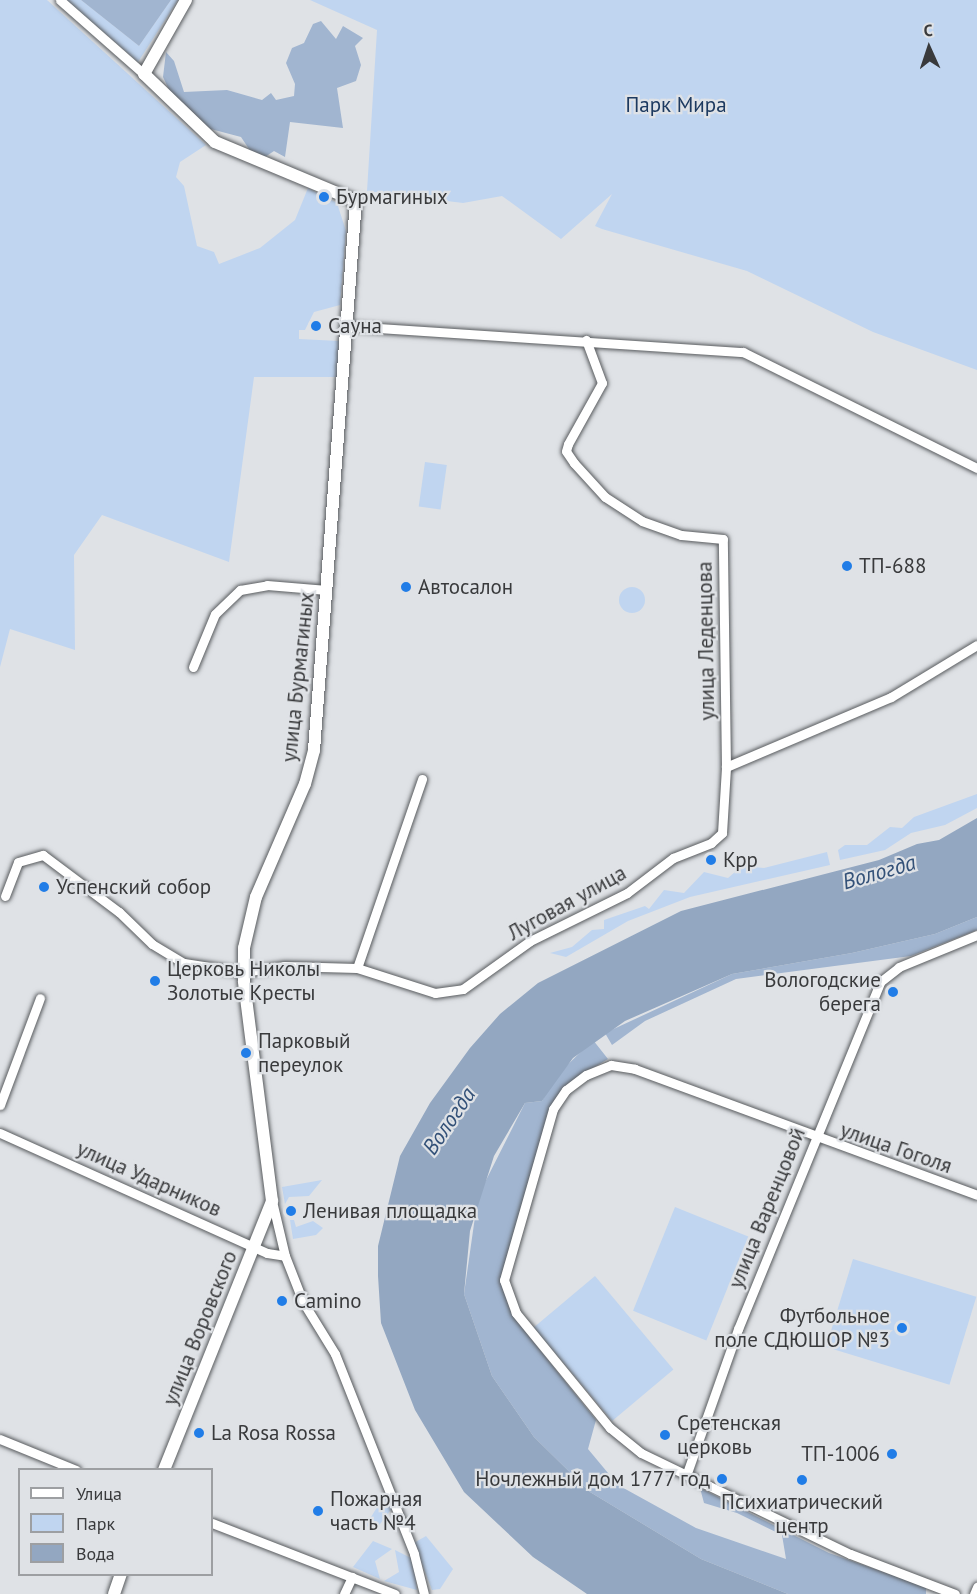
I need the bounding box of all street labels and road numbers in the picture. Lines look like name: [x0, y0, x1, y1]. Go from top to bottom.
street label: улица Леденцова: [692, 561, 720, 721]
street label: улица Бурмагиных: [277, 591, 319, 763]
street label: Луговая улица: [503, 860, 631, 946]
street label: улица Гоголя: [837, 1117, 955, 1179]
street label: улица Варенцовой: [723, 1124, 811, 1292]
street label: улица Ударников: [72, 1136, 226, 1222]
street label: улица Воровского: [157, 1247, 243, 1409]

